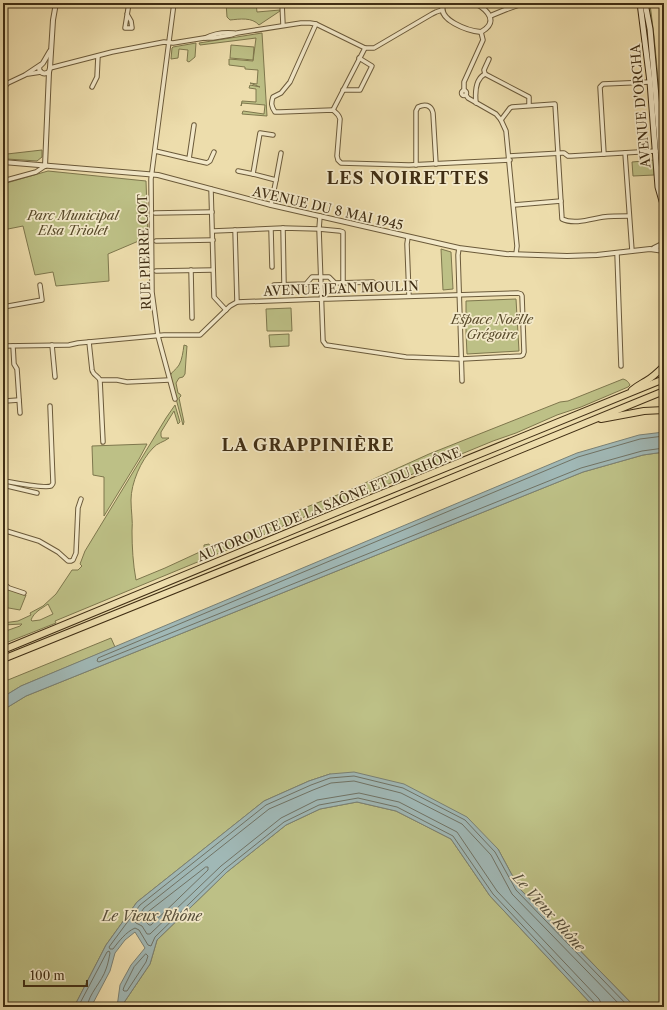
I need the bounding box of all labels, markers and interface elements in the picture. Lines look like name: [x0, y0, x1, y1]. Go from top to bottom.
street label: AVENUE D'ORCHA: [627, 43, 653, 170]
district label: LES NOIRETTES: [326, 168, 490, 188]
street label: AVENUE DU 8 MAI 1945: [250, 183, 405, 233]
street label: RUE PIERRE COT: [134, 193, 154, 310]
park label: Parc Municipal Elsa Triolet: [26, 207, 121, 238]
street label: AVENUE JEAN MOULIN: [262, 277, 419, 299]
park label: Espace Noëlle Grégoire: [450, 311, 534, 342]
district label: LA GRAPPINIÈRE: [221, 435, 395, 455]
street label: AUTOROUTE DE LA SAÔNE ET DU RHÔNE: [194, 444, 463, 565]
water label: Le Vieux Rhône: [508, 868, 590, 956]
water label: Le Vieux Rhône: [101, 907, 203, 925]
scale bar: [24, 962, 87, 988]
text: 100 m: [30, 968, 65, 983]

